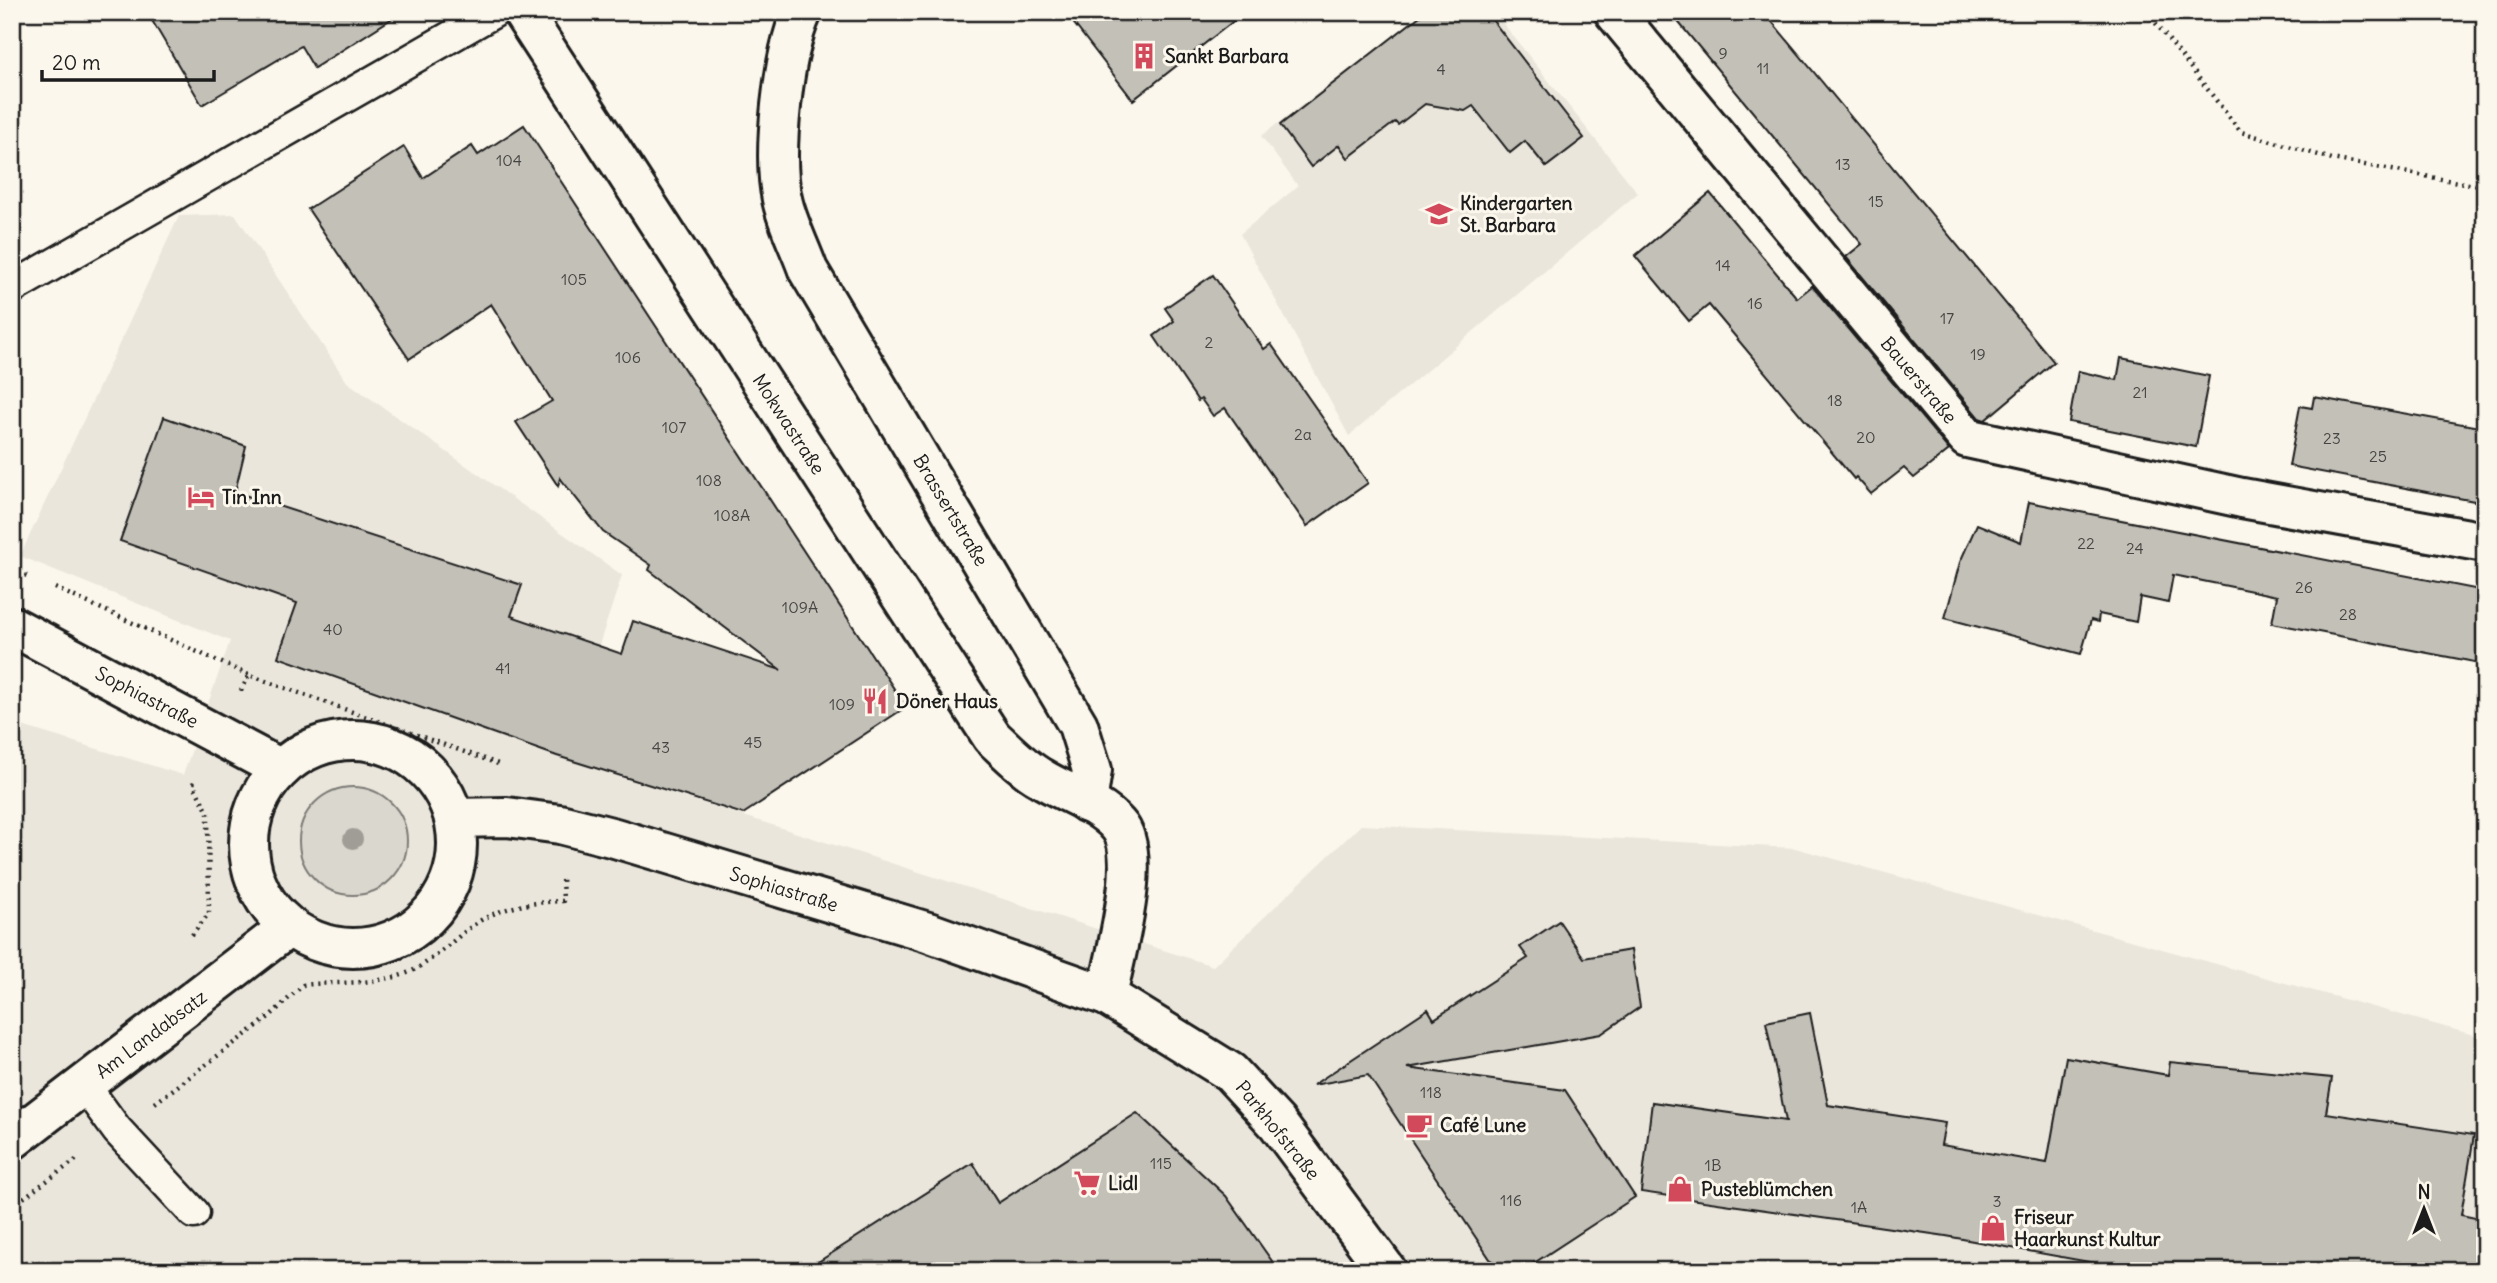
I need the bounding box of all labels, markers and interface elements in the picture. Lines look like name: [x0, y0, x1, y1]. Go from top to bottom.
scale bar: [42, 38, 214, 82]
building icon: Sankt Barbara: [1129, 41, 1159, 71]
house number: 9: [1718, 43, 1728, 63]
place label: Sankt Barbara: [1165, 44, 1289, 68]
text: 20 m: [52, 49, 101, 76]
house number: 11: [1757, 58, 1769, 78]
house number: 4: [1436, 59, 1446, 79]
house number: 104: [496, 150, 522, 170]
house number: 13: [1835, 154, 1851, 174]
place label: Kindergarten St. Barbara: [1460, 191, 1573, 237]
house number: 15: [1868, 191, 1884, 211]
school or university icon: Kindergarten St. Barbara: [1424, 199, 1454, 229]
house number: 14: [1715, 255, 1731, 275]
house number: 105: [561, 269, 587, 289]
house number: 16: [1747, 293, 1763, 313]
house number: 17: [1940, 308, 1954, 328]
house number: 2: [1205, 332, 1214, 352]
street label: Bauerstraße: [1876, 332, 1962, 428]
house number: 19: [1970, 344, 1986, 364]
house number: 106: [615, 347, 641, 367]
street label: Mokwastraße: [748, 369, 830, 479]
house number: 21: [2132, 382, 2148, 402]
house number: 18: [1827, 390, 1843, 410]
house number: 107: [662, 417, 686, 437]
house number: 2a: [1294, 424, 1312, 444]
house number: 20: [1856, 427, 1876, 447]
house number: 23: [2323, 428, 2341, 448]
house number: 25: [2369, 446, 2387, 466]
street label: Brassertstraße: [908, 450, 994, 570]
house number: 108: [696, 470, 722, 490]
hotel icon: Tin Inn: [186, 482, 216, 512]
place label: Tin Inn: [222, 485, 282, 509]
house number: 108A: [714, 505, 750, 525]
house number: 22: [2077, 533, 2095, 553]
house number: 24: [2126, 538, 2144, 558]
house number: 26: [2295, 577, 2313, 597]
house number: 109A: [782, 597, 818, 617]
house number: 28: [2339, 604, 2357, 624]
house number: 40: [323, 619, 343, 639]
house number: 41: [495, 658, 511, 678]
street label: Sophiastraße: [92, 661, 202, 733]
restaurant icon: Döner Haus: [860, 686, 890, 716]
place label: Döner Haus: [896, 689, 998, 713]
house number: 109: [829, 694, 855, 714]
house number: 45: [744, 732, 762, 752]
house number: 43: [652, 737, 670, 757]
street label: Sophiastraße: [727, 861, 841, 917]
street label: Am Landabsatz: [91, 984, 211, 1084]
street label: Parkhofstraße: [1231, 1075, 1325, 1185]
house number: 118: [1420, 1082, 1442, 1102]
cafe icon: Café Lune: [1404, 1110, 1434, 1140]
place label: Café Lune: [1440, 1113, 1526, 1137]
house number: 115: [1150, 1153, 1172, 1173]
house number: 1B: [1705, 1155, 1721, 1175]
supermarket icon: Lidl: [1072, 1168, 1102, 1198]
place label: Lidl: [1108, 1171, 1138, 1195]
shop icon: Pusteblümchen: [1665, 1174, 1695, 1204]
north arrow: [2388, 1174, 2458, 1244]
place label: Pusteblümchen: [1701, 1177, 1833, 1201]
text: N: [2417, 1180, 2431, 1204]
house number: 116: [1500, 1190, 1522, 1210]
house number: 3: [1992, 1191, 2002, 1211]
house number: 1A: [1851, 1197, 1867, 1217]
place label: Friseur Haarkunst Kultur: [2014, 1205, 2161, 1251]
shop icon: Friseur Haarkunst Kultur: [1978, 1213, 2008, 1243]

